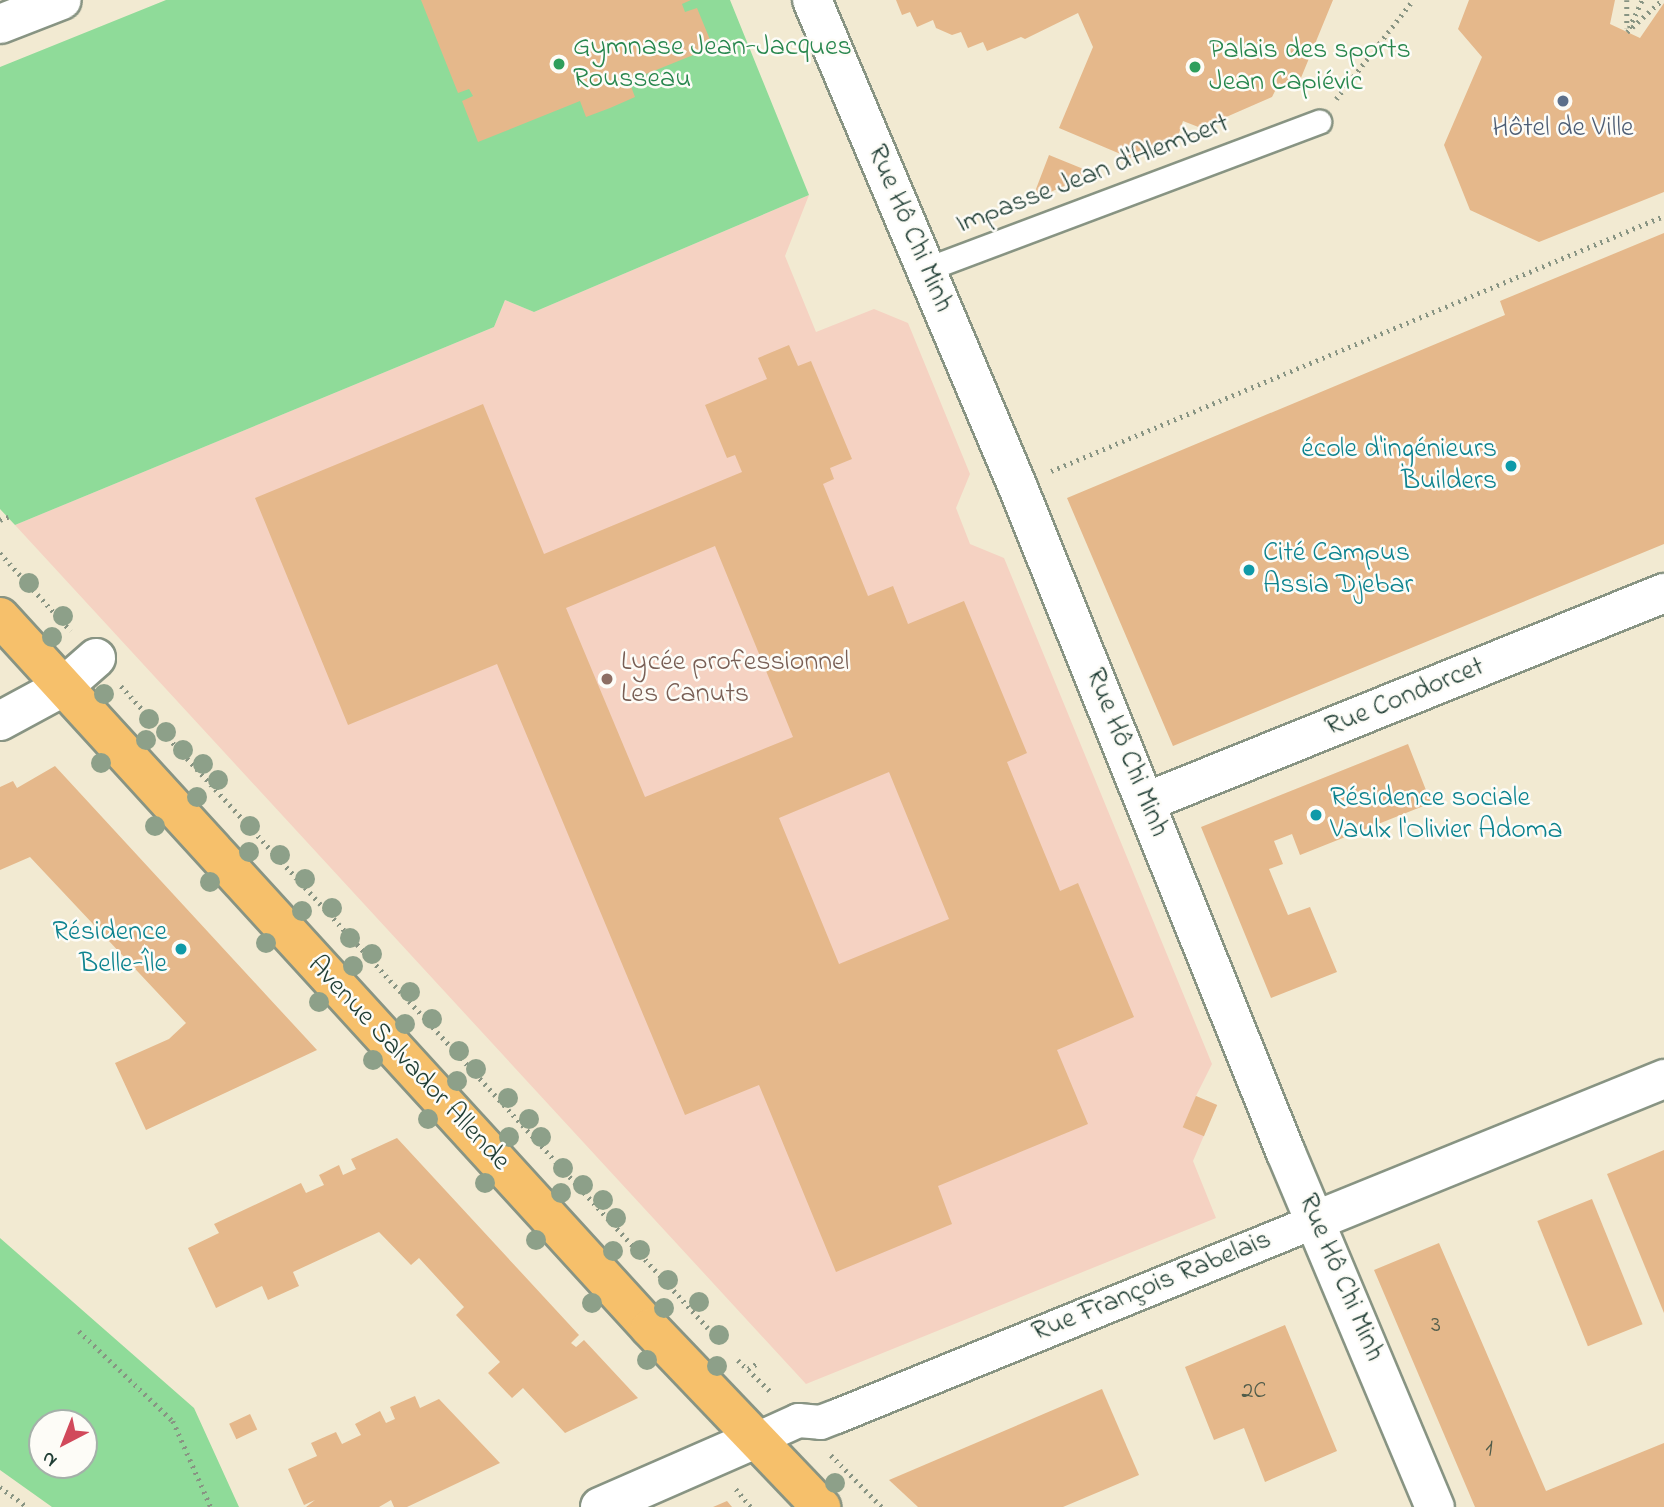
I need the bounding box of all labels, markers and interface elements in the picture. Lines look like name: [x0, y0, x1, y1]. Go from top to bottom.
place label: Gymnase Jean-Jacques Rousseau: [573, 31, 852, 97]
place label: Palais des sports Jean Capiévic: [1209, 34, 1411, 100]
marker: Gymnase Jean-Jacques Rousseau: [551, 56, 567, 72]
marker: Palais des sports Jean Capiévic: [1187, 59, 1203, 75]
marker: Hôtel de Ville: [1555, 93, 1571, 109]
street label: Impasse Jean d'Alembert: [952, 108, 1234, 242]
place label: Hôtel de Ville: [1492, 112, 1634, 146]
street label: Rue Hô Chi Minh: [859, 140, 959, 318]
place label: école d'ingénieurs Builders: [1301, 433, 1497, 499]
marker: école d'ingénieurs Builders: [1503, 458, 1519, 474]
place label: Cité Campus Assia Djebar: [1263, 537, 1413, 603]
marker: Cité Campus Assia Djebar: [1241, 562, 1257, 578]
place label: Lycée professionnel Les Canuts: [621, 646, 849, 712]
street label: Rue Condorcet: [1321, 651, 1489, 745]
street label: Rue Hô Chi Minh: [1077, 664, 1175, 842]
marker: Lycée professionnel Les Canuts: [599, 671, 615, 687]
place label: Résidence sociale Vaulx l'Olivier Adoma: [1330, 782, 1563, 848]
marker: Résidence sociale Vaulx l'Olivier Adoma: [1308, 807, 1324, 823]
place label: Résidence Belle-Île: [53, 916, 167, 982]
marker: Résidence Belle-Île: [173, 941, 189, 957]
street label: Avenue Salvador Allende: [300, 950, 516, 1178]
street label: Rue Hô Chi Minh: [1290, 1189, 1390, 1367]
street label: Rue François Rabelais: [1028, 1224, 1276, 1350]
house number: 3: [1431, 1312, 1441, 1340]
house number: 2C: [1241, 1378, 1267, 1406]
north arrow: [28, 1409, 98, 1479]
house number: 1: [1485, 1436, 1493, 1464]
text: N: [36, 1444, 64, 1473]

